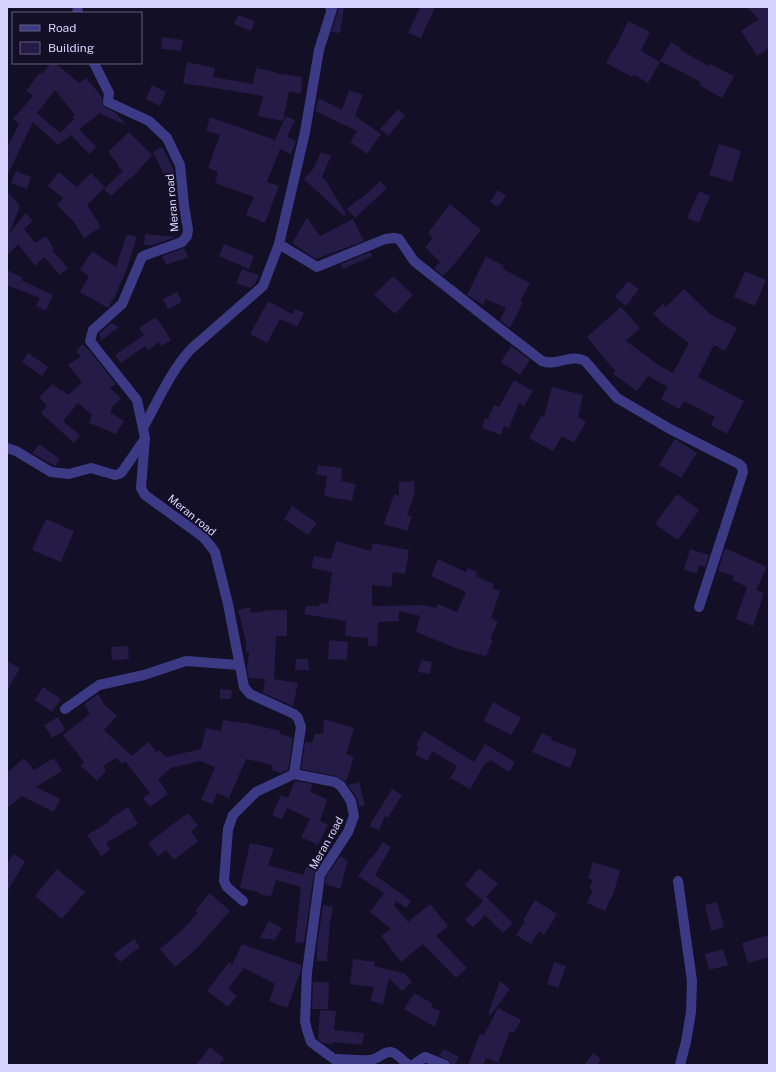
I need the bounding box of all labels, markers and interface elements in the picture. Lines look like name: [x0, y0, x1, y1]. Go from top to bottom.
legend: [12, 12, 142, 64]
text: Road: [48, 21, 76, 35]
text: Building: [48, 41, 94, 55]
street label: Meran road: [163, 174, 181, 232]
street label: Meran road: [166, 492, 218, 538]
street label: Meran road: [307, 815, 345, 871]

